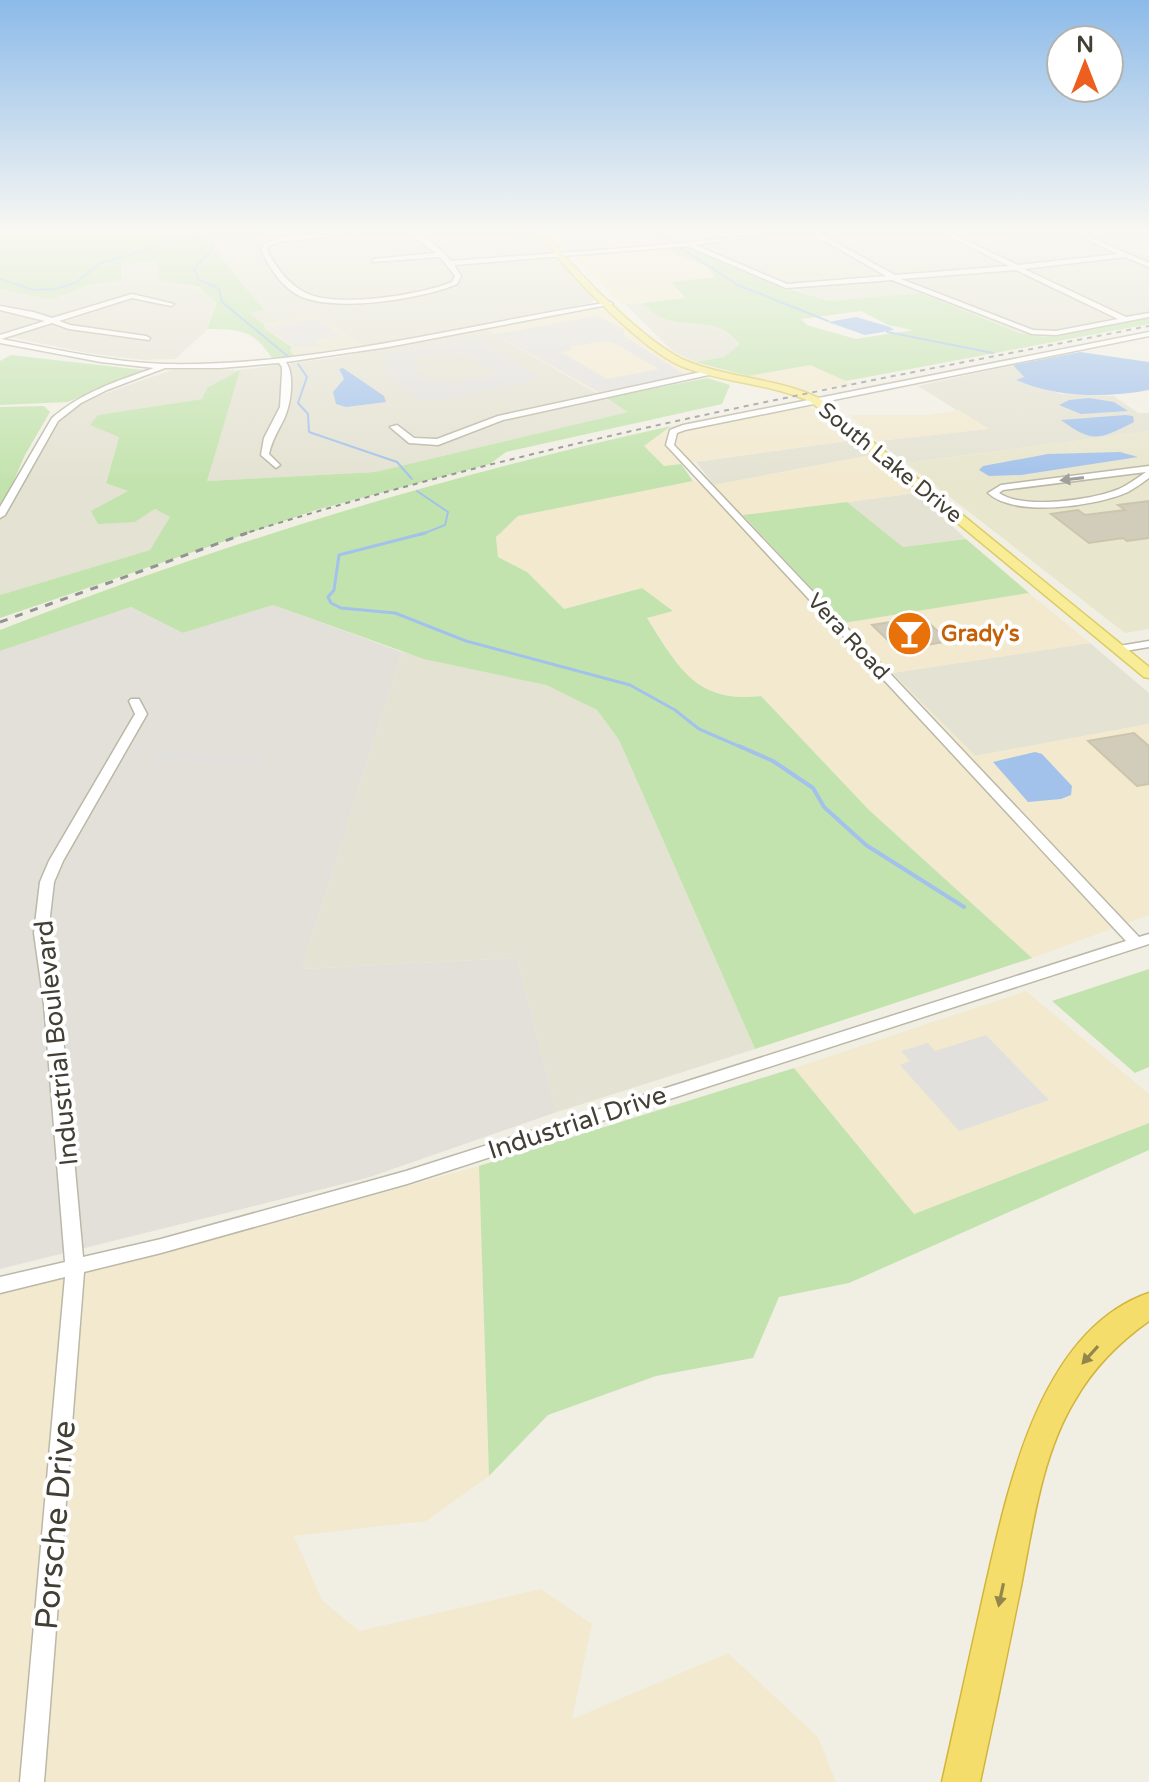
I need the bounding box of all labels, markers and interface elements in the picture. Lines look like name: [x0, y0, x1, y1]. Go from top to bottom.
north arrow: [1045, 24, 1125, 104]
text: N: [1076, 32, 1094, 58]
street label: South Lake Drive: [813, 397, 967, 529]
one-way arrow: [1059, 473, 1084, 486]
street label: Vera Road: [802, 588, 895, 685]
bar icon: Grady's: [886, 609, 934, 657]
place label: Grady's: [941, 621, 1020, 647]
street label: Industrial Boulevard: [28, 919, 85, 1167]
street label: Industrial Drive: [484, 1079, 670, 1166]
one-way arrow: [1081, 1346, 1099, 1365]
street label: Porsche Drive: [28, 1419, 84, 1631]
one-way arrow: [994, 1583, 1007, 1608]

